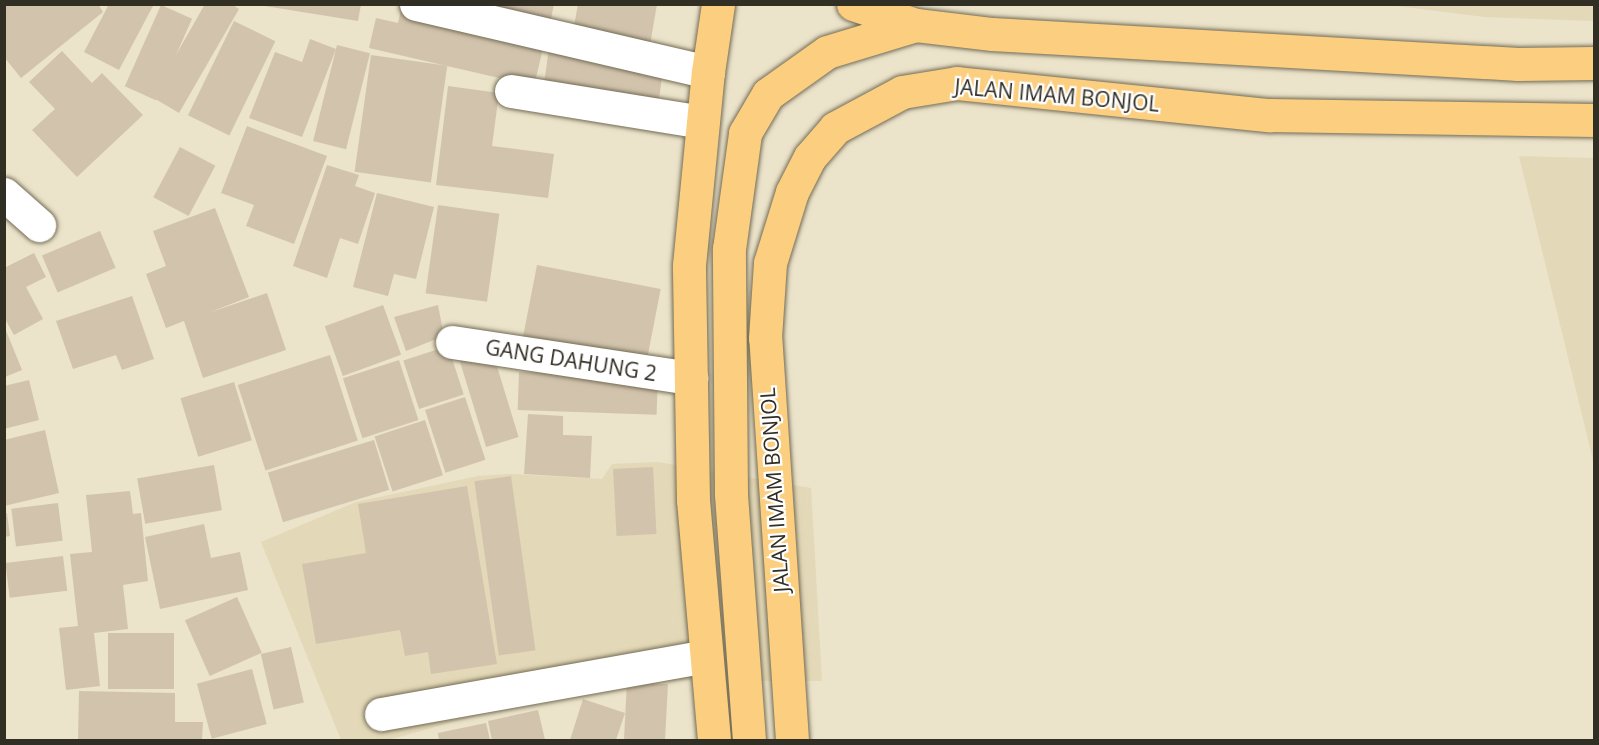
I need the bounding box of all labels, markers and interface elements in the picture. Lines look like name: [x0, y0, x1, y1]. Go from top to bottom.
street label: JALAN IMAM BONJOL: [954, 73, 1160, 117]
street label: GANG DAHUNG 2: [484, 334, 658, 386]
street label: JALAN IMAM BONJOL: [754, 387, 794, 593]

